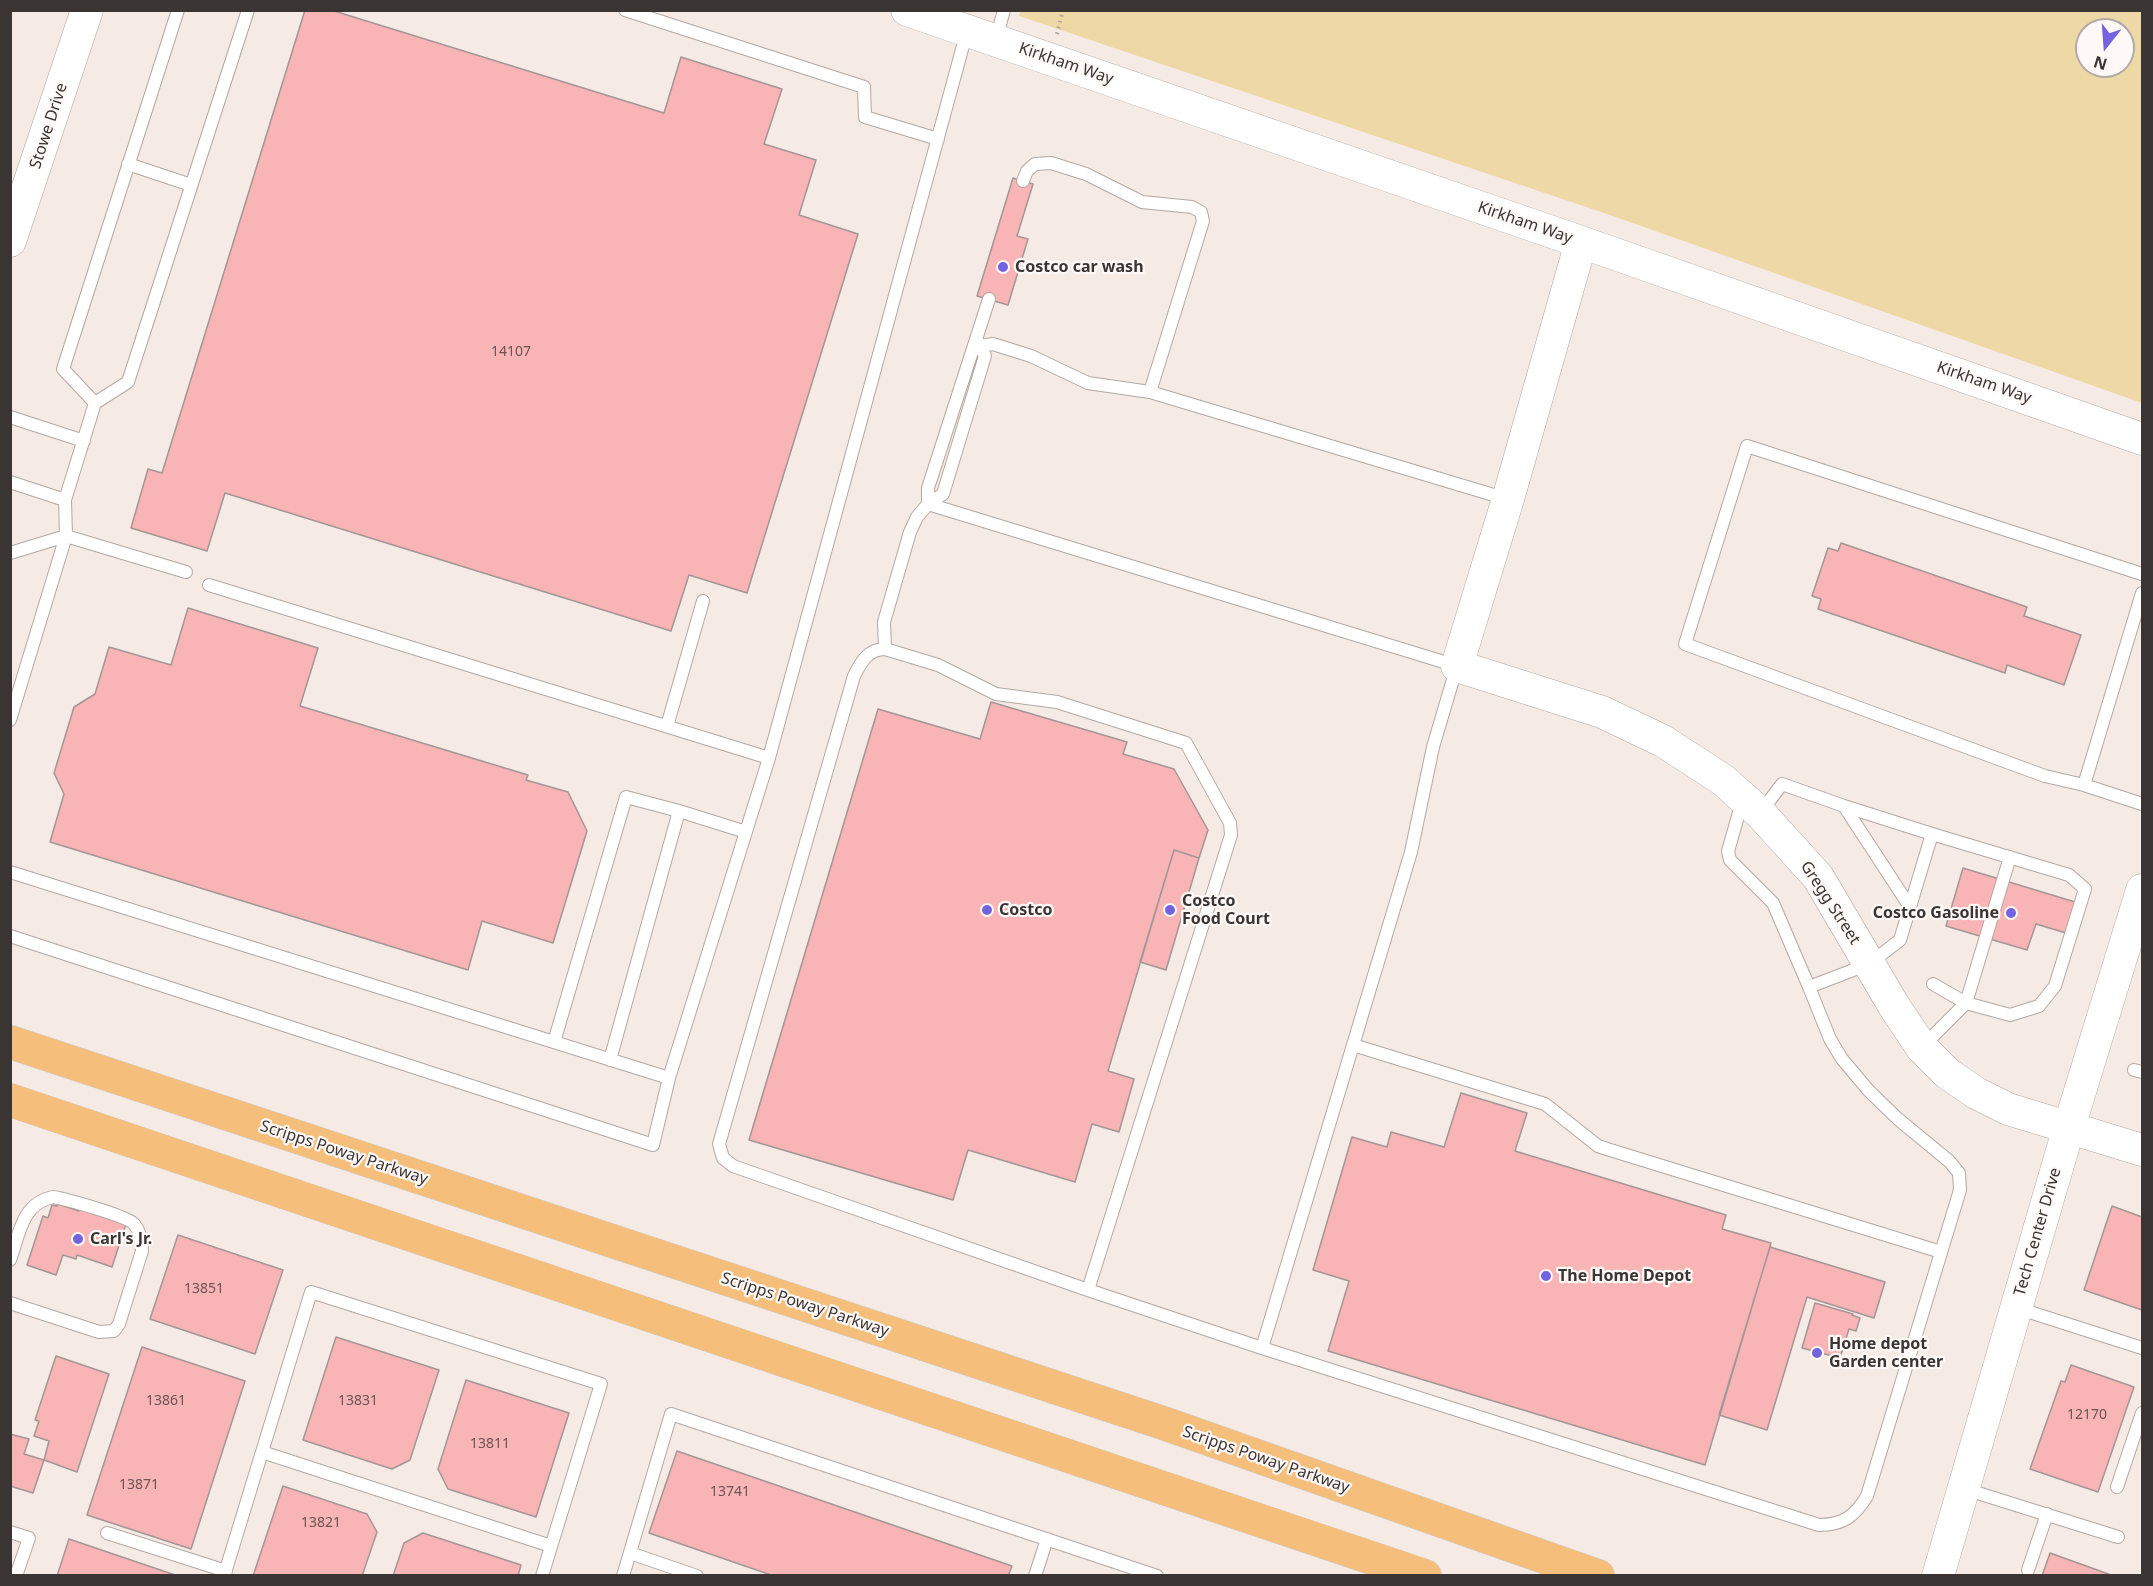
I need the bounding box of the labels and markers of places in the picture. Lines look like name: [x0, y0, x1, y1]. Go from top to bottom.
place label: Costco car wash: [1015, 257, 1144, 277]
marker: Costco car wash: [996, 260, 1010, 274]
place label: Costco Food Court: [1182, 891, 1270, 929]
place label: Costco: [999, 900, 1053, 920]
marker: Costco: [980, 903, 994, 917]
marker: Costco Food Court: [1163, 903, 1177, 917]
place label: Costco Gasoline: [1873, 903, 1999, 923]
marker: Costco Gasoline: [2004, 906, 2018, 920]
place label: Carl's Jr.: [90, 1229, 152, 1249]
marker: Carl's Jr.: [71, 1232, 85, 1246]
place label: The Home Depot: [1558, 1266, 1691, 1286]
marker: The Home Depot: [1539, 1269, 1553, 1283]
place label: Home depot Garden center: [1829, 1334, 1943, 1372]
marker: Home depot Garden center: [1810, 1346, 1824, 1360]

